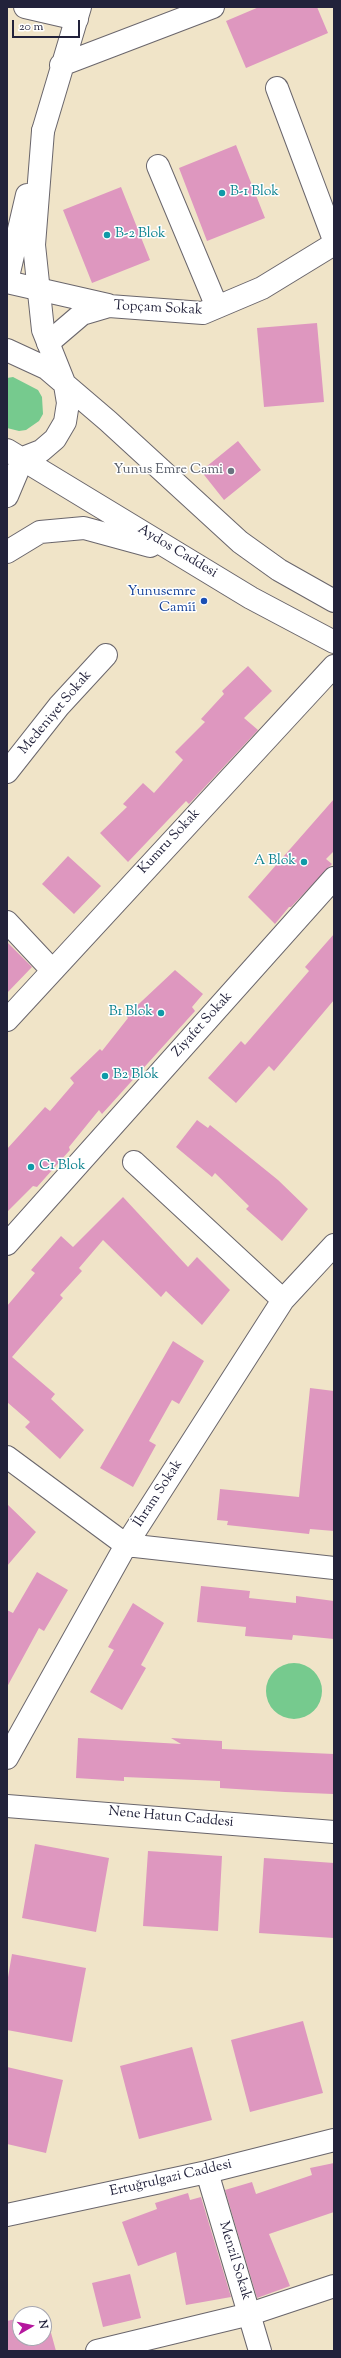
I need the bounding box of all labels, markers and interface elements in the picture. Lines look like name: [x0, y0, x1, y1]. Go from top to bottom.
scale bar: [14, 12, 82, 38]
text: 20 m: [19, 18, 43, 36]
place label: B-1 Blok: [230, 185, 279, 201]
marker: B-1 Blok: [217, 188, 227, 198]
place label: B-2 Blok: [115, 227, 166, 243]
marker: B-2 Blok: [102, 230, 112, 240]
street label: Topçam Sokak: [113, 298, 203, 320]
place label: Yunus Emre Cami: [113, 463, 223, 479]
marker: Yunus Emre Cami: [226, 466, 236, 476]
street label: Aydos Caddesi: [134, 522, 220, 582]
place label: Yunusemre Cami̇i̇: [127, 585, 196, 618]
marker: Yunusemre Cami̇i̇: [199, 596, 209, 606]
street label: Medeniyet Sokak: [16, 668, 96, 758]
street label: Kumru Sokak: [136, 806, 204, 878]
place label: A Blok: [254, 854, 296, 870]
marker: A Blok: [299, 857, 309, 867]
street label: Ziyafet Sokak: [169, 989, 237, 1061]
place label: B1 Blok: [109, 1005, 153, 1021]
marker: B1 Blok: [156, 1008, 166, 1018]
place label: B2 Blok: [113, 1068, 159, 1084]
marker: B2 Blok: [100, 1071, 110, 1081]
place label: C1 Blok: [39, 1159, 86, 1175]
marker: C1 Blok: [26, 1162, 36, 1172]
street label: İhram Sokak: [131, 1457, 187, 1531]
street label: Nene Hatun Caddesi: [108, 1804, 234, 1832]
street label: Ertuğrulgazi Caddesi: [108, 2157, 234, 2201]
street label: Menzil Sokak: [214, 2220, 254, 2302]
north arrow: [12, 2306, 52, 2346]
text: N: [34, 2319, 51, 2330]

